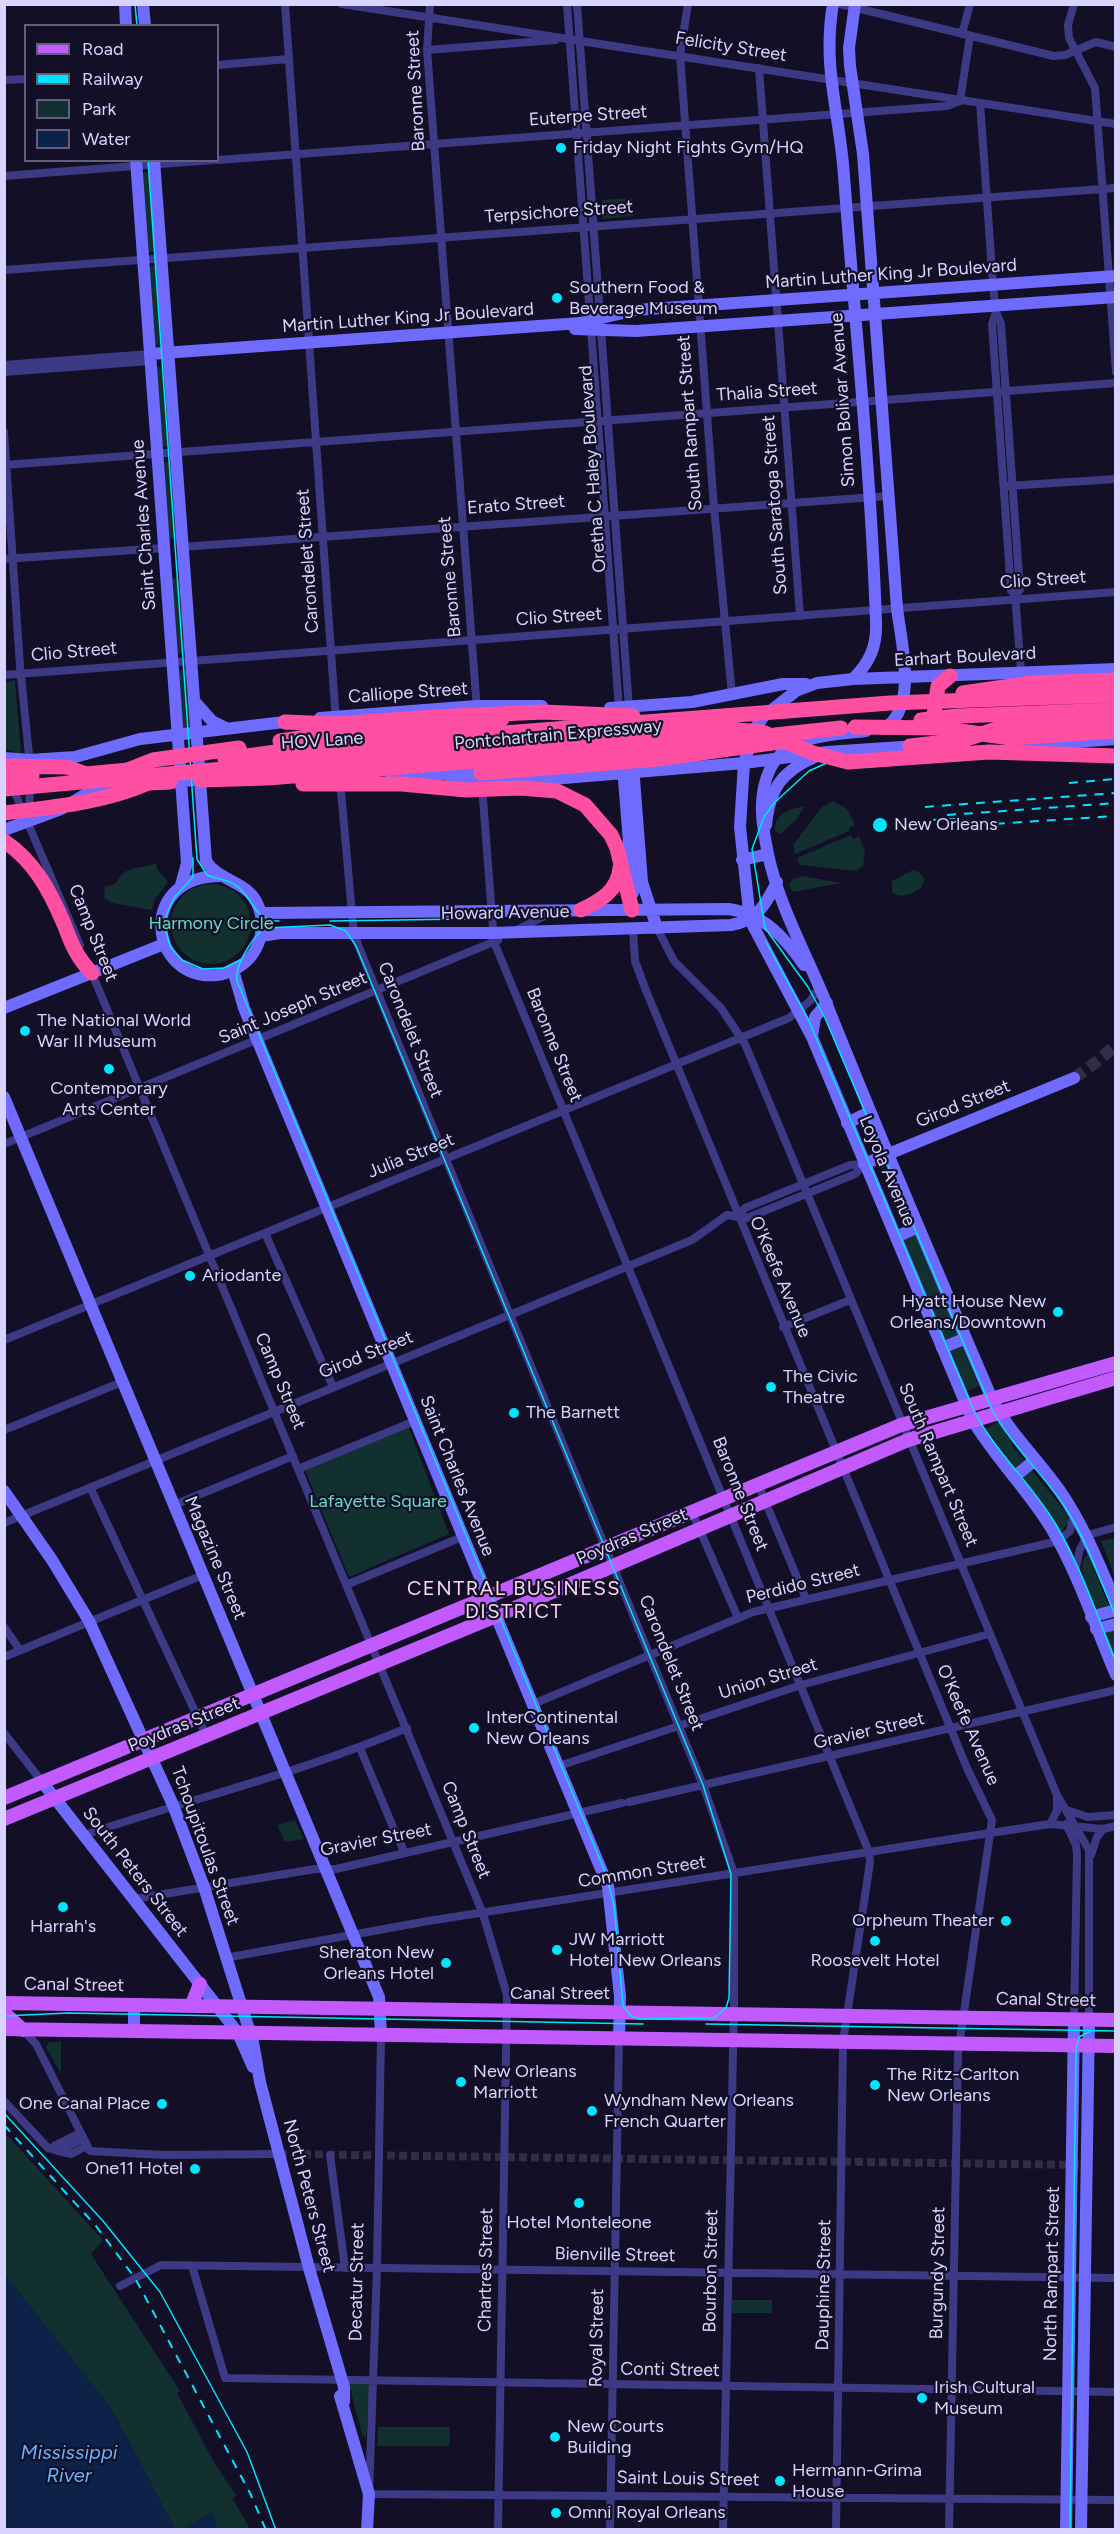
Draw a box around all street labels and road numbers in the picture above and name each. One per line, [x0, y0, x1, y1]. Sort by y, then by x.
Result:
street label: Felicity Street [674, 28, 788, 66]
street label: Baronne Street [402, 30, 430, 152]
street label: Euterpe Street [528, 101, 648, 131]
street label: Terpsichore Street [484, 196, 634, 228]
street label: Martin Luther King Jr Boulevard [764, 254, 1018, 294]
street label: Martin Luther King Jr Boulevard [281, 298, 535, 338]
street label: Simon Bolivar Avenue [826, 312, 860, 488]
street label: South Rampart Street [673, 334, 707, 512]
street label: Oretha C Haley Boulevard [575, 365, 611, 573]
street label: Thalia Street [716, 378, 818, 406]
street label: South Saratoga Street [758, 414, 792, 596]
street label: Saint Charles Avenue [127, 439, 161, 611]
street label: Carondelet Street [292, 488, 324, 634]
street label: Erato Street [466, 491, 566, 519]
street label: Baronne Street [434, 516, 466, 638]
street label: Clio Street [999, 566, 1087, 594]
street label: Clio Street [515, 603, 603, 631]
street label: Clio Street [30, 637, 118, 667]
street label: Earhart Boulevard [893, 642, 1037, 672]
street label: Calliope Street [347, 678, 469, 708]
street label: Pontchartrain Expressway [453, 715, 663, 755]
street label: HOV Lane [280, 727, 364, 755]
street label: Camp Street [64, 881, 122, 985]
street label: Howard Avenue [440, 901, 570, 925]
street label: Carondelet Street [373, 959, 447, 1101]
street label: Saint Joseph Street [216, 967, 370, 1049]
street label: Baronne Street [521, 985, 587, 1105]
street label: Girod Street [913, 1075, 1013, 1133]
street label: Loyola Avenue [854, 1113, 920, 1229]
street label: Julia Street [365, 1129, 457, 1183]
street label: O'Keefe Avenue [745, 1213, 815, 1341]
street label: Girod Street [316, 1326, 416, 1384]
street label: Camp Street [250, 1329, 310, 1433]
street label: South Rampart Street [894, 1380, 982, 1550]
street label: Saint Charles Avenue [415, 1392, 499, 1560]
street label: Baronne Street [707, 1434, 773, 1554]
street label: Magazine Street [179, 1493, 251, 1623]
street label: Poydras Street [573, 1504, 691, 1570]
street label: Perdido Street [744, 1559, 862, 1609]
street label: Carondelet Street [634, 1592, 708, 1734]
street label: Union Street [716, 1654, 820, 1704]
street label: O'Keefe Avenue [932, 1661, 1004, 1789]
street label: Poydras Street [125, 1693, 243, 1757]
street label: Gravier Street [811, 1708, 927, 1754]
street label: Tchoupitoulas Street [166, 1764, 244, 1928]
street label: Camp Street [437, 1778, 495, 1882]
street label: South Peters Street [78, 1803, 192, 1941]
street label: Gravier Street [318, 1819, 434, 1861]
street label: Common Street [576, 1851, 708, 1893]
street label: Canal Street [24, 1973, 124, 1997]
street label: Canal Street [510, 1983, 610, 2005]
street label: Canal Street [996, 1988, 1096, 2012]
street label: North Peters Street [278, 2117, 340, 2275]
street label: North Rampart Street [1040, 2186, 1064, 2362]
street label: Burgundy Street [926, 2207, 950, 2339]
street label: Chartres Street [474, 2208, 498, 2332]
street label: Bourbon Street [699, 2209, 723, 2333]
street label: Dauphine Street [812, 2219, 836, 2351]
street label: Decatur Street [345, 2222, 369, 2342]
street label: Bienville Street [554, 2243, 676, 2267]
street label: Royal Street [585, 2288, 609, 2388]
street label: Conti Street [620, 2358, 720, 2382]
street label: Saint Louis Street [616, 2467, 760, 2491]

